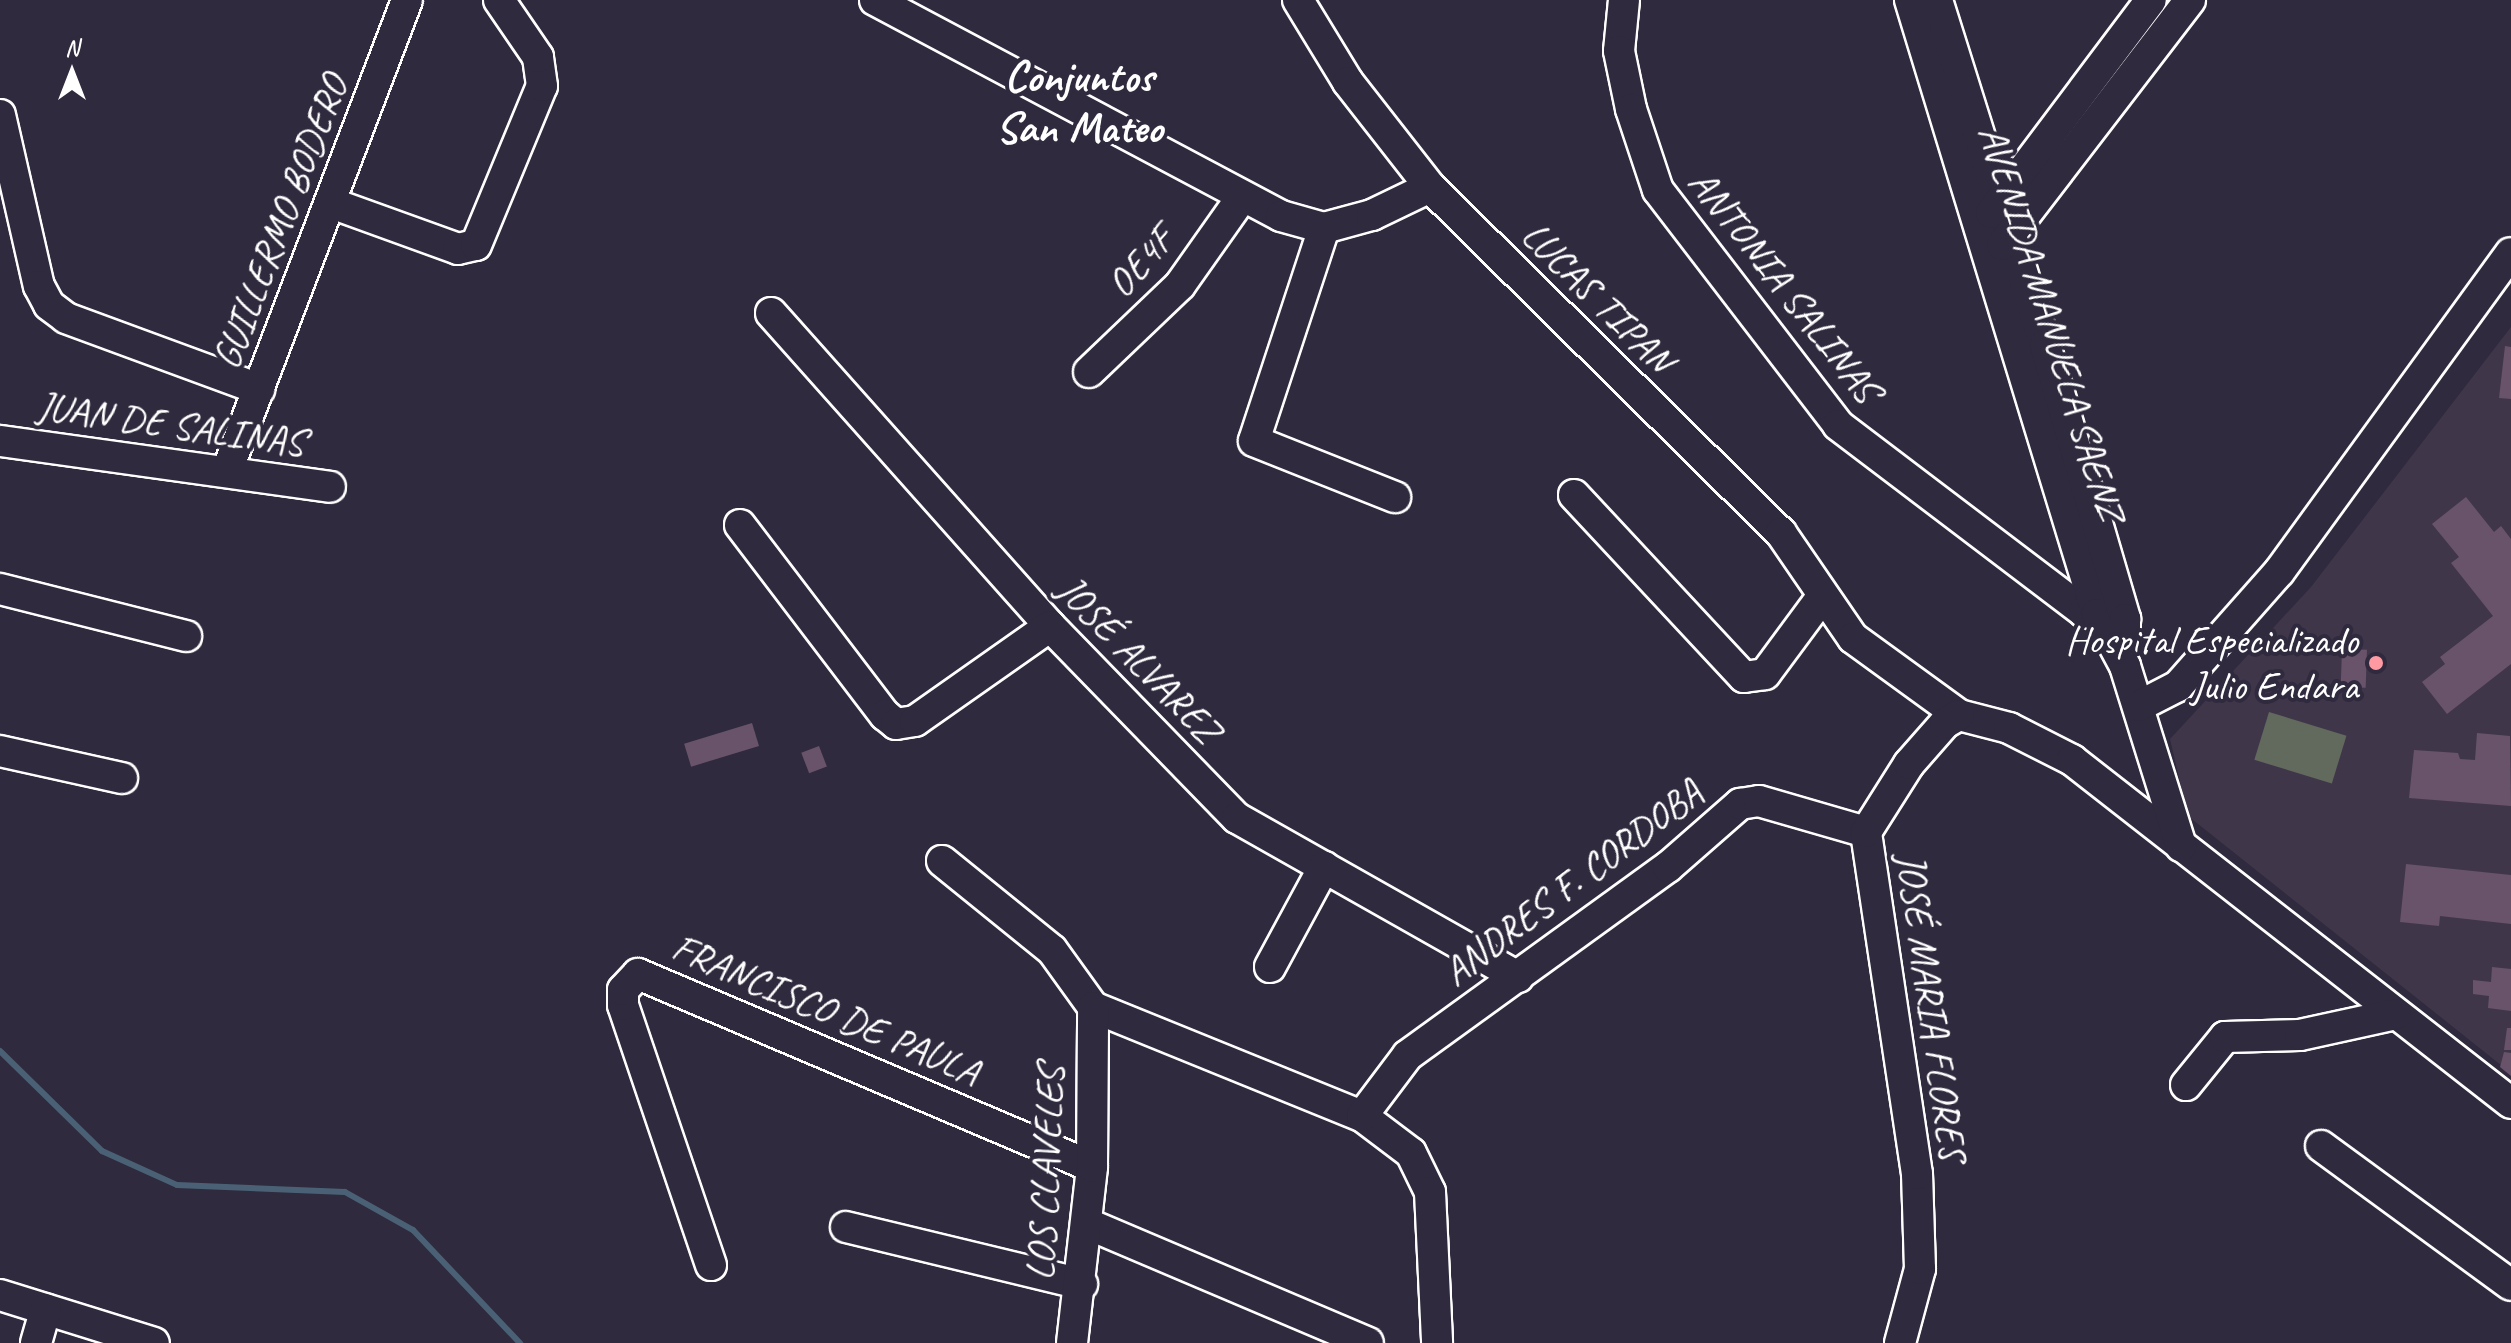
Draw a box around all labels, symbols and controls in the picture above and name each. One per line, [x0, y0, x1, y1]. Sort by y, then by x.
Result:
north arrow [32, 32, 112, 112]
text: N [65, 34, 79, 62]
district label: Conjuntos San Mateo [995, 52, 1163, 155]
street label: GUILLERMO BODERO [202, 69, 358, 375]
street label: AVENIDA MANUELA SAENZ [1969, 119, 2135, 527]
street label: ANTONIA SALINAS [1679, 159, 1891, 411]
street label: LUCAS TIPAN [1512, 211, 1684, 383]
street label: OE4F [1096, 217, 1184, 307]
street label: JUAN DE SALINAS [34, 381, 308, 467]
street label: JOSÉ ALVAREZ [1047, 565, 1231, 753]
place label: Hospital Especializado Julio Endara [2065, 616, 2358, 710]
marker: Hospital Especializado Julio Endara [2365, 652, 2387, 674]
street label: ANDRES F. CORDOBA [1433, 769, 1711, 995]
street label: JOSÉ MARIA FLORES [1887, 850, 1977, 1164]
street label: FRANCISCO DE PAULA [666, 923, 986, 1095]
street label: LOS CLAVELES [1015, 1064, 1075, 1282]

